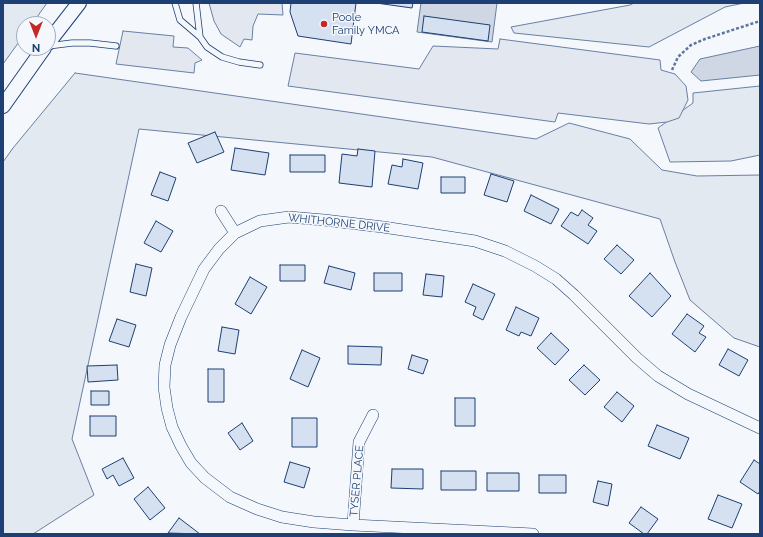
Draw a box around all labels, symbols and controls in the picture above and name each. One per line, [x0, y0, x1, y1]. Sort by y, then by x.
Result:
place label: Poole Family YMCA [332, 11, 400, 37]
north arrow [16, 16, 56, 56]
marker: Poole Family YMCA [319, 19, 329, 29]
text: N [32, 41, 40, 54]
street label: WHITHORNE DRIVE [287, 211, 391, 235]
street label: TYSER PLACE [347, 445, 367, 517]

